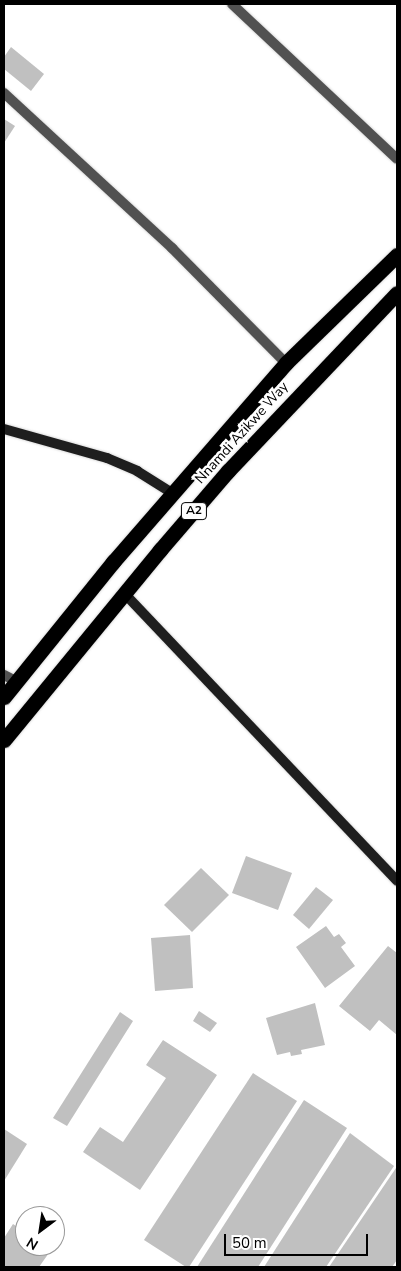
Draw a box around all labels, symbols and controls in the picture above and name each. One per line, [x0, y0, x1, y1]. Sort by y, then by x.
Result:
street label: Nnamdi Azikwe Way [192, 379, 292, 487]
road number: A2 [180, 502, 208, 520]
north arrow [15, 1206, 65, 1256]
scale bar [226, 1224, 370, 1256]
text: N [23, 1233, 42, 1254]
text: 50 m [232, 1233, 267, 1253]

